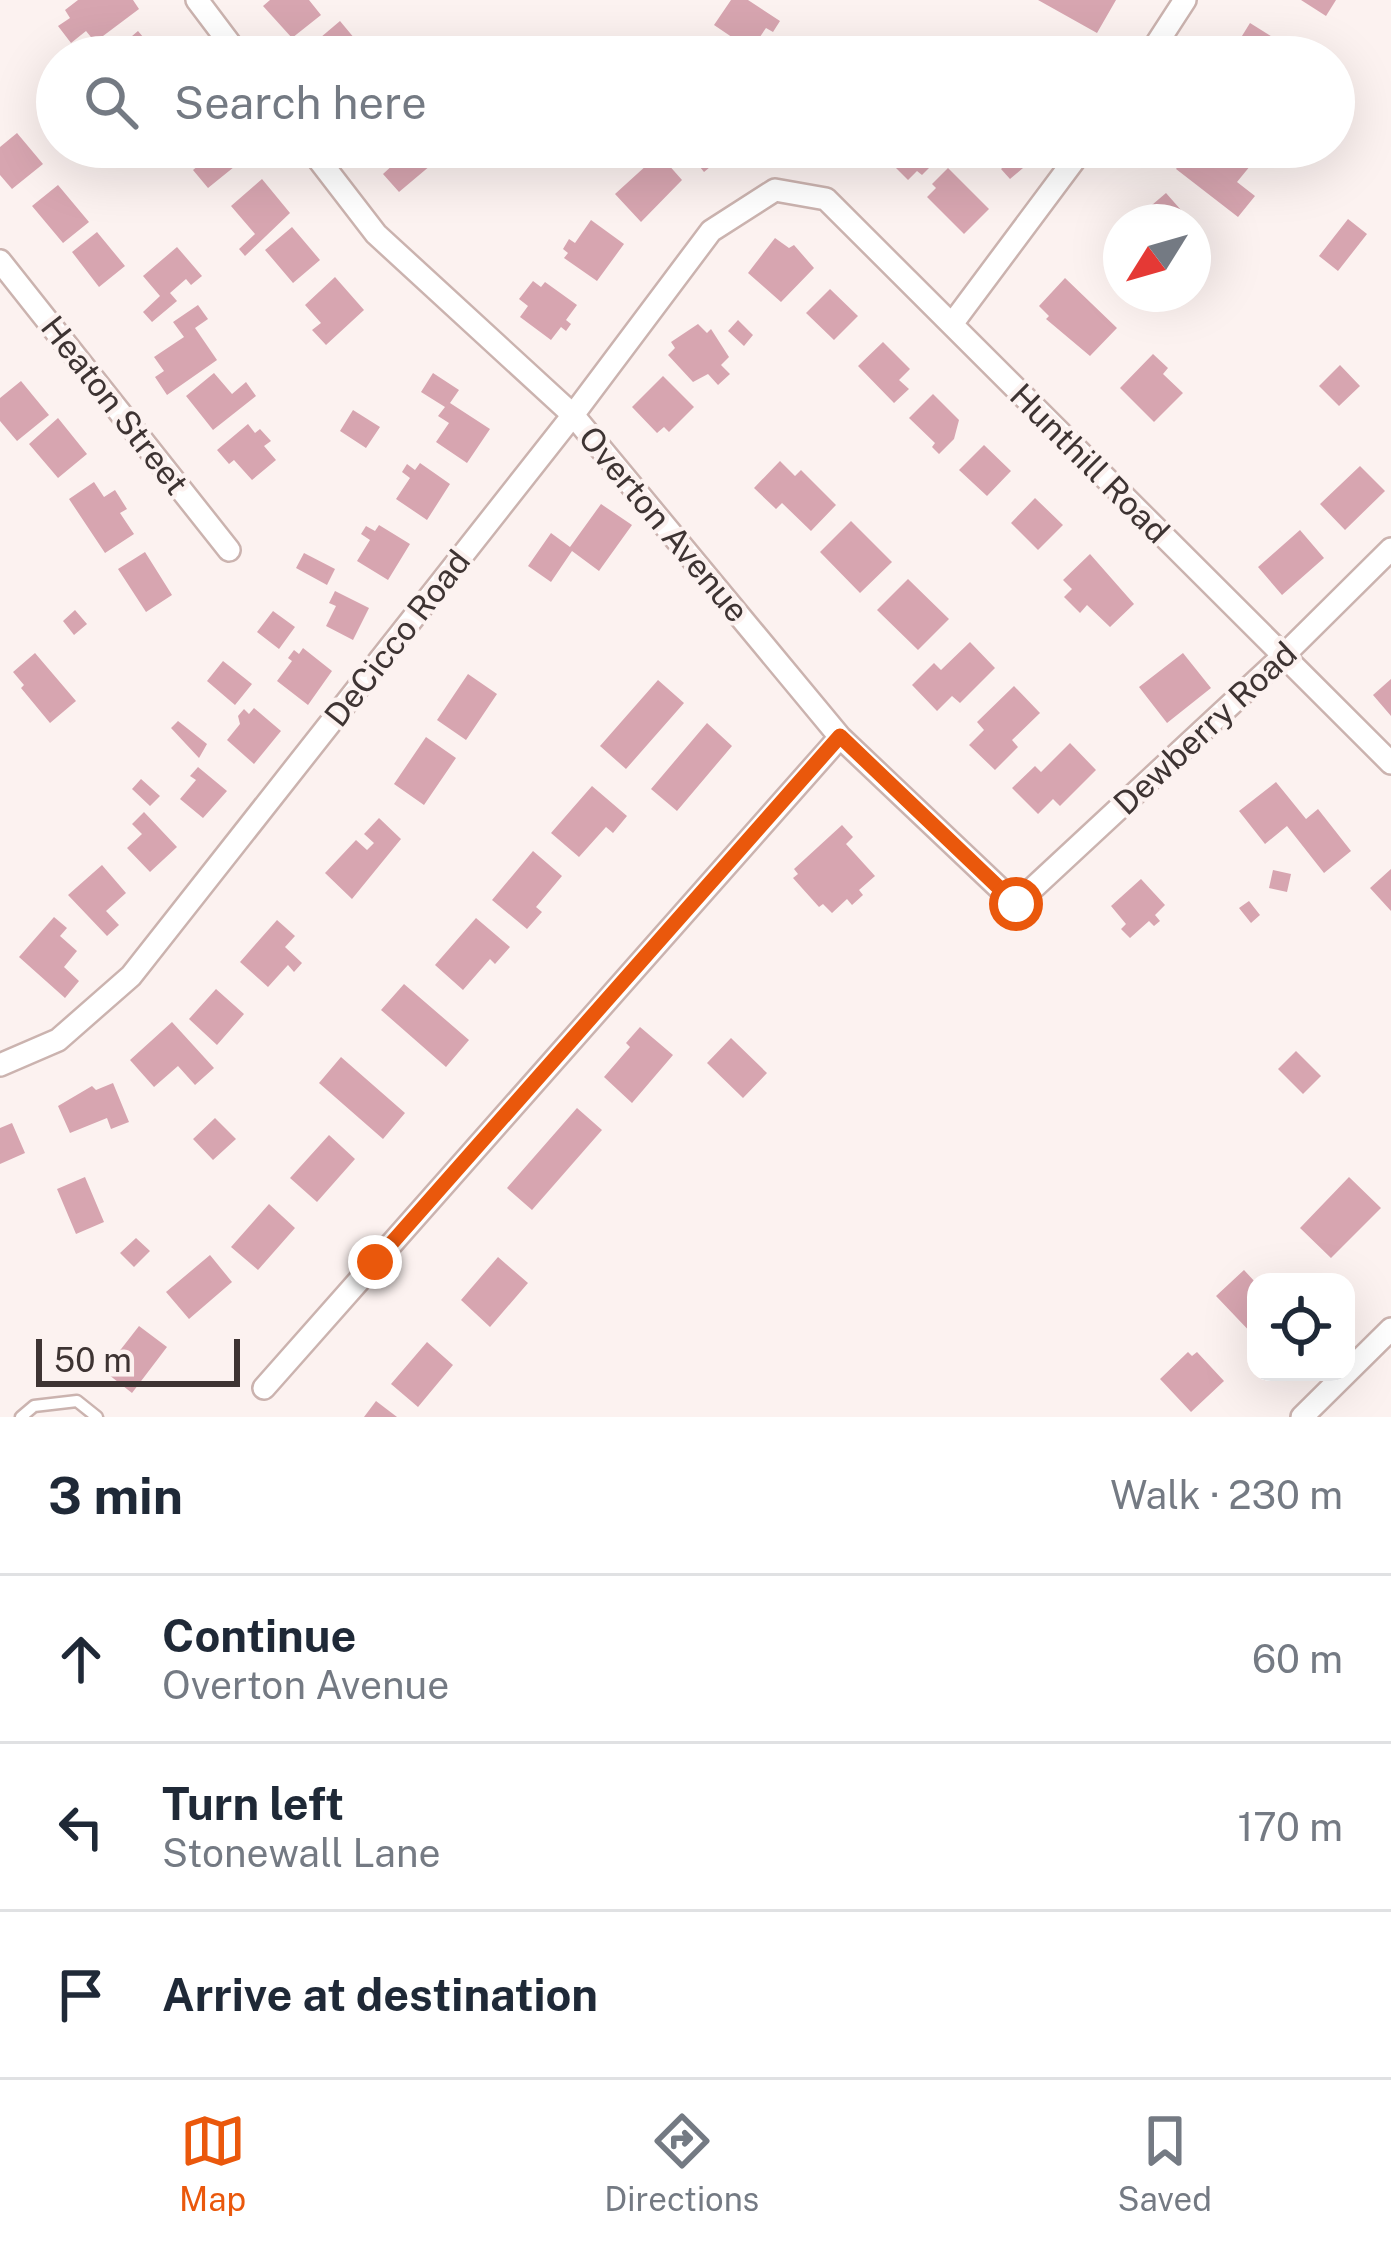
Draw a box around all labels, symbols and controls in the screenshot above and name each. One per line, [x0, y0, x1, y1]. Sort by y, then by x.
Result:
search box [36, 36, 1355, 168]
icon: search [78, 69, 144, 135]
text: Search here [174, 76, 427, 129]
north arrow [1103, 204, 1211, 312]
street label: Heaton Street [34, 308, 196, 502]
street label: Hunthill Road [1003, 376, 1177, 550]
street label: Overton Avenue [571, 419, 757, 629]
street label: DeCicco Road [317, 542, 477, 734]
street label: Dewberry Road [1106, 634, 1304, 822]
route start [989, 877, 1043, 931]
route end [348, 1235, 402, 1289]
map controls [1247, 1273, 1355, 1381]
button: locate [1247, 1273, 1355, 1381]
scale bar [36, 1333, 240, 1386]
text: 50 m [54, 1341, 132, 1379]
text: 3 min [48, 1466, 183, 1525]
text: Walk · 230 m [1110, 1472, 1343, 1518]
text: Continue [162, 1609, 356, 1662]
icon: ahead [48, 1626, 114, 1692]
text: 60 m [1252, 1636, 1343, 1682]
text: Overton Avenue [162, 1662, 449, 1708]
text: Turn left [162, 1777, 344, 1830]
icon: left [48, 1794, 114, 1860]
text: 170 m [1237, 1804, 1343, 1850]
text: Stonewall Lane [162, 1830, 440, 1876]
icon: arrive [48, 1962, 114, 2028]
text: Arrive at destination [162, 1968, 598, 2021]
tab: Map [179, 2108, 246, 2218]
tab: Directions [604, 2108, 759, 2218]
tab: Saved [1118, 2108, 1212, 2218]

